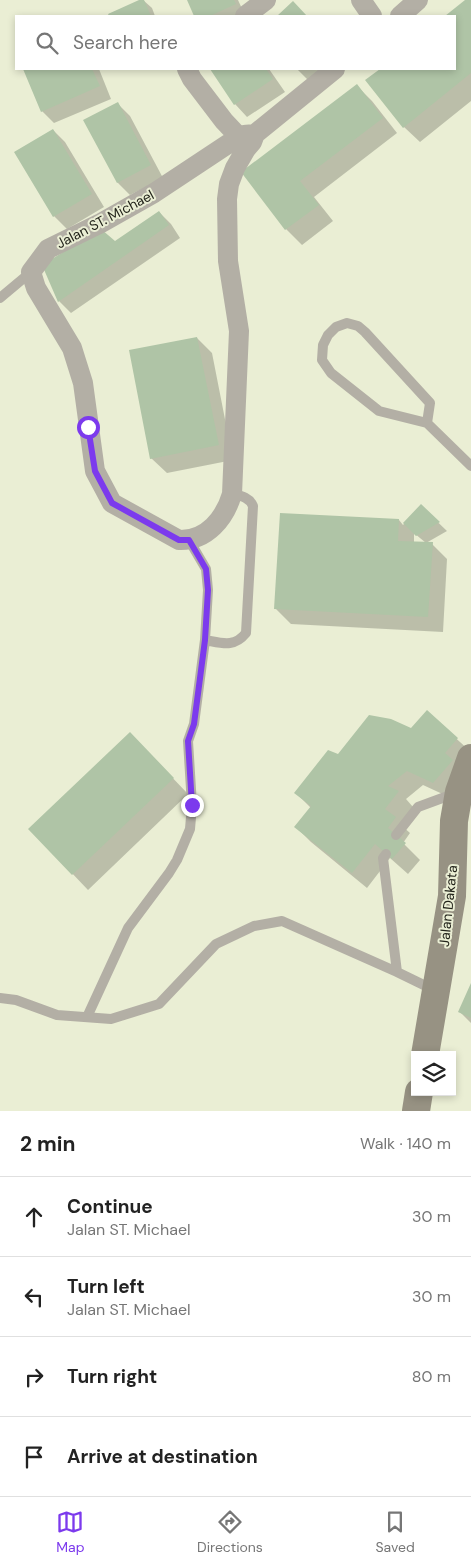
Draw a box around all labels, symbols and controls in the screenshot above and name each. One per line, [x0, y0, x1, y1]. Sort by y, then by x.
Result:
search box [15, 15, 456, 70]
icon: search [33, 29, 61, 57]
text: Search here [73, 30, 178, 55]
street label: Jalan ST. Michael [53, 186, 157, 252]
route start [77, 416, 100, 439]
route end [181, 794, 204, 817]
street label: Jalan Dakata [435, 864, 461, 948]
map controls [411, 1051, 456, 1096]
button: layers [411, 1051, 456, 1096]
text: 2 min [20, 1130, 76, 1158]
text: Walk · 140 m [360, 1133, 451, 1154]
text: Continue [67, 1194, 153, 1219]
icon: ahead [20, 1203, 48, 1231]
text: 30 m [412, 1206, 451, 1227]
text: Jalan ST. Michael [67, 1219, 191, 1240]
text: Turn left [67, 1274, 145, 1299]
icon: left [20, 1283, 48, 1311]
text: 30 m [412, 1286, 451, 1307]
text: Jalan ST. Michael [67, 1299, 191, 1320]
icon: right [20, 1363, 48, 1391]
text: Turn right [67, 1364, 157, 1389]
text: 80 m [412, 1366, 451, 1387]
icon: arrive [20, 1443, 48, 1471]
text: Arrive at destination [67, 1444, 258, 1469]
tab: Map [56, 1508, 84, 1556]
tab: Directions [197, 1508, 263, 1556]
tab: Saved [375, 1508, 415, 1556]

